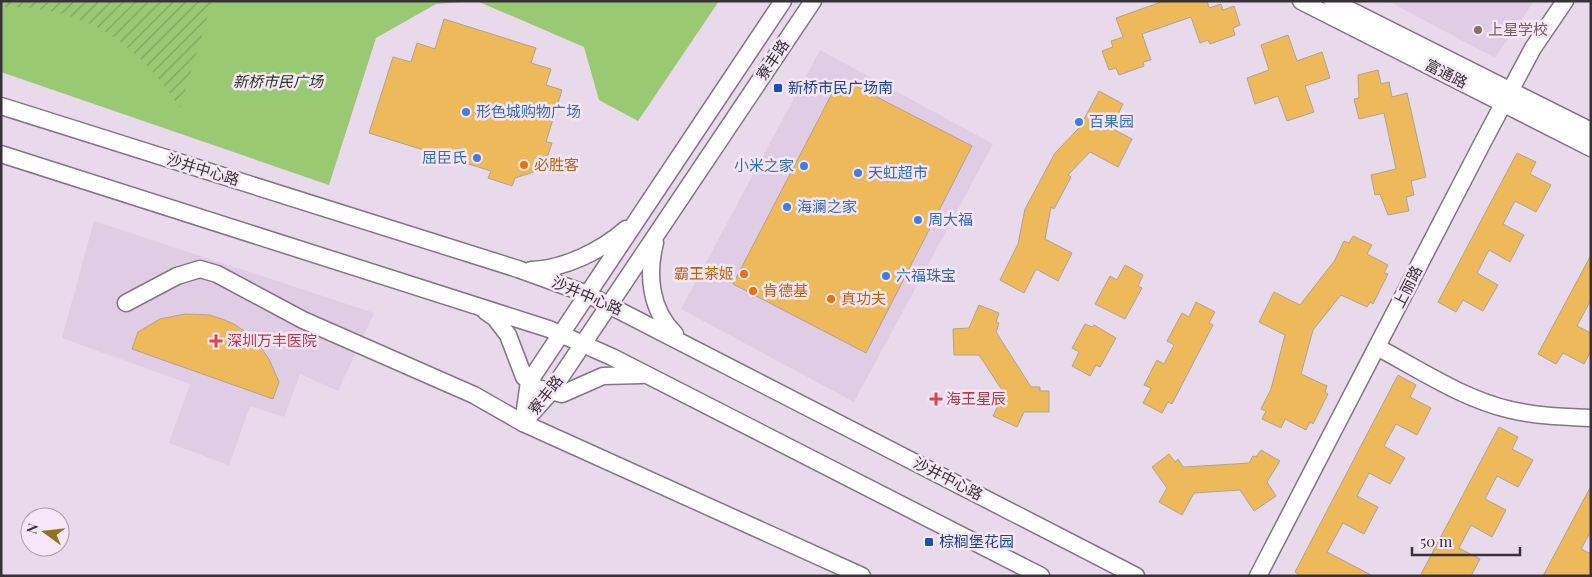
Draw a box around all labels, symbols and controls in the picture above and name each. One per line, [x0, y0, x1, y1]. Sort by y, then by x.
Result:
place label: 上星学校 [1488, 19, 1548, 39]
marker: 上星学校 [1472, 24, 1484, 36]
street label: 寮丰路 [751, 35, 793, 84]
street label: 富通路 [1422, 54, 1471, 92]
park label: 新桥市民广场 [233, 71, 325, 91]
place label: 新桥市民广场南 [788, 77, 893, 97]
marker: 新桥市民广场南 [772, 82, 784, 94]
place label: 形色城购物广场 [476, 101, 581, 121]
marker: 形色城购物广场 [460, 106, 472, 118]
place label: 百果园 [1089, 111, 1134, 131]
marker: 百果园 [1073, 116, 1085, 128]
place label: 屈臣氏 [422, 147, 467, 167]
street label: 沙井中心路 [164, 149, 242, 190]
marker: 屈臣氏 [471, 152, 483, 164]
place label: 必胜客 [534, 154, 579, 174]
place label: 小米之家 [734, 155, 794, 175]
marker: 必胜客 [518, 159, 530, 171]
marker: 小米之家 [798, 160, 810, 172]
place label: 天虹超市 [868, 162, 928, 182]
marker: 天虹超市 [852, 167, 864, 179]
place label: 海澜之家 [797, 196, 857, 216]
marker: 海澜之家 [781, 201, 793, 213]
place label: 周大福 [928, 209, 973, 229]
marker: 周大福 [912, 214, 924, 226]
street label: 上丽路 [1388, 262, 1426, 311]
place label: 霸王茶姬 [674, 263, 734, 283]
place label: 六福珠宝 [896, 265, 956, 285]
marker: 霸王茶姬 [738, 268, 750, 280]
marker: 六福珠宝 [880, 270, 892, 282]
street label: 沙井中心路 [549, 271, 626, 319]
place label: 肯德基 [763, 280, 808, 300]
marker: 肯德基 [747, 285, 759, 297]
place label: 真功夫 [841, 288, 886, 308]
marker: 真功夫 [825, 293, 837, 305]
place label: 深圳万丰医院 [227, 330, 317, 350]
marker: 深圳万丰医院 [209, 334, 223, 348]
street label: 寮丰路 [523, 370, 567, 418]
place label: 海王星辰 [946, 388, 1006, 408]
marker: 海王星辰 [930, 393, 942, 405]
street label: 沙井中心路 [910, 452, 986, 504]
north arrow [20, 507, 70, 557]
text: N [21, 521, 42, 536]
scale bar [1412, 524, 1520, 556]
place label: 棕榈堡花园 [939, 531, 1014, 551]
text: 50 m [1420, 531, 1453, 551]
marker: 棕榈堡花园 [923, 536, 935, 548]

